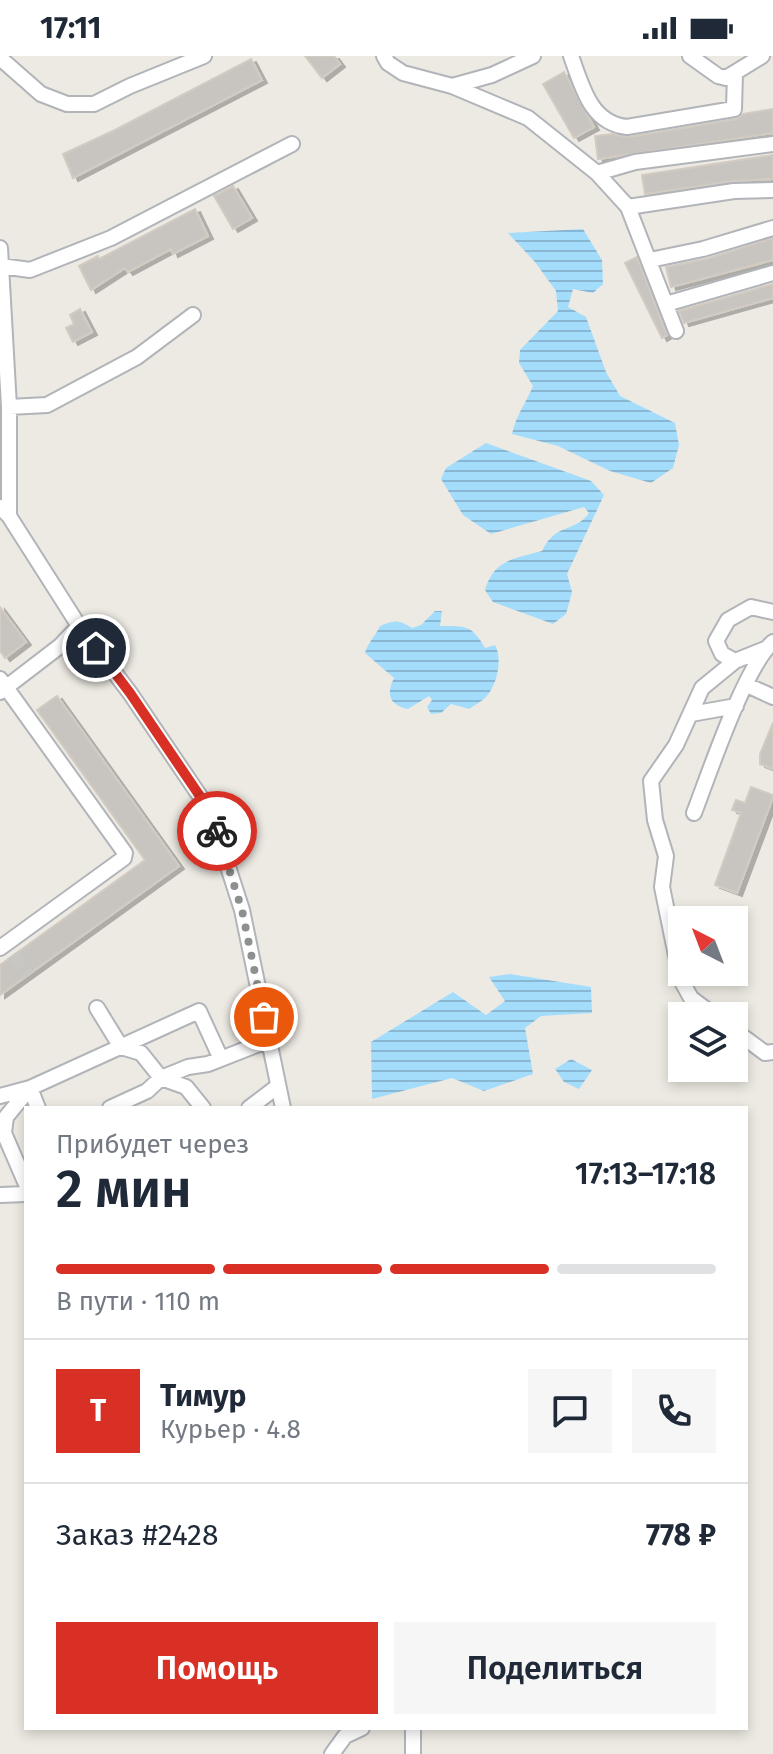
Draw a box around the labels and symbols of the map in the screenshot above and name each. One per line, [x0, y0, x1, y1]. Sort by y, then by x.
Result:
pin [62, 614, 130, 682]
courier [177, 791, 257, 871]
north arrow [668, 906, 748, 986]
pin [230, 983, 298, 1051]

